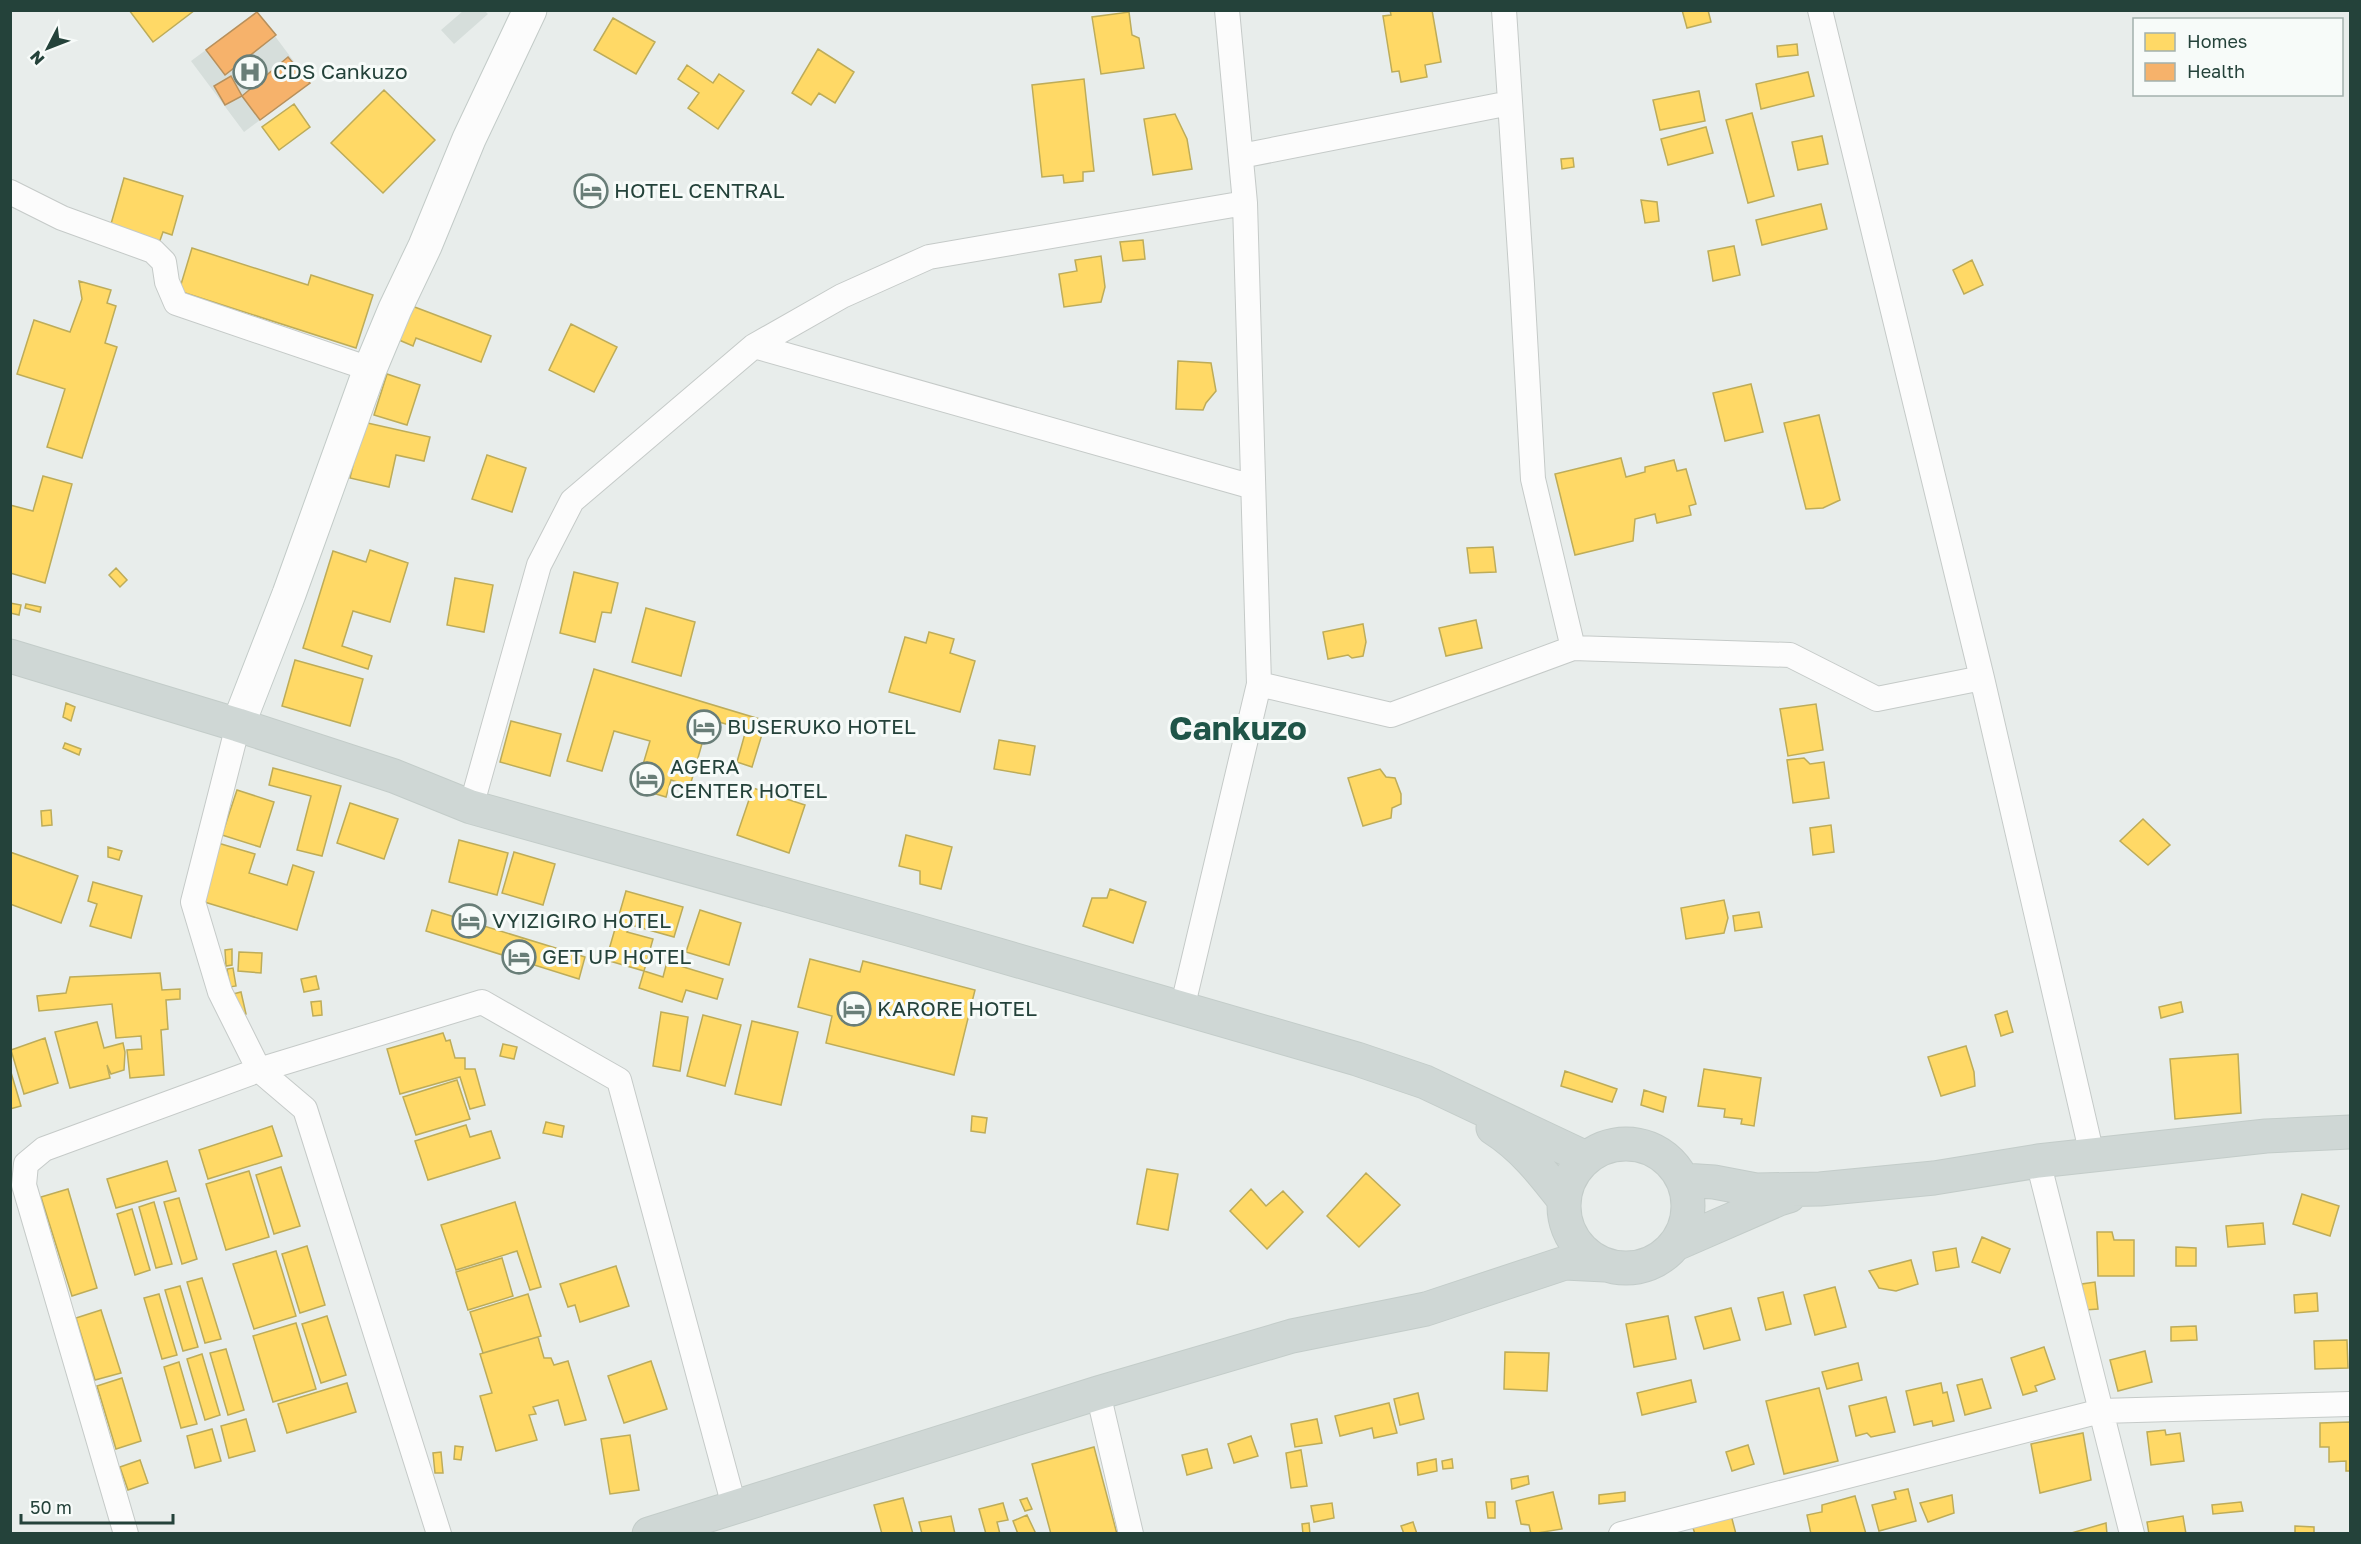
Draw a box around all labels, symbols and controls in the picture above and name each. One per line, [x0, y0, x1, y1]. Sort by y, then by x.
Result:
north arrow [18, 18, 78, 78]
legend [2133, 18, 2343, 96]
text: Homes [2187, 30, 2247, 52]
text: N [25, 47, 48, 69]
hospital icon: CDS Cankuzo [232, 54, 268, 90]
place label: CDS Cankuzo [273, 58, 408, 84]
text: Health [2187, 60, 2245, 82]
hotel icon: HOTEL CENTRAL [573, 173, 609, 209]
place label: HOTEL CENTRAL [614, 177, 785, 203]
district label: Cankuzo [1169, 708, 1307, 747]
hotel icon: BUSERUKO HOTEL [686, 709, 722, 745]
place label: BUSERUKO HOTEL [727, 713, 916, 739]
place label: AGERA CENTER HOTEL [670, 753, 827, 803]
hotel icon: AGERA CENTER HOTEL [629, 761, 665, 797]
hotel icon: VYIZIGIRO HOTEL [451, 903, 487, 939]
place label: VYIZIGIRO HOTEL [492, 907, 671, 933]
hotel icon: GET UP HOTEL [501, 939, 537, 975]
place label: GET UP HOTEL [542, 943, 691, 969]
hotel icon: KARORE HOTEL [836, 991, 872, 1027]
place label: KARORE HOTEL [877, 995, 1037, 1021]
scale bar [21, 1487, 172, 1525]
text: 50 m [30, 1496, 72, 1518]

